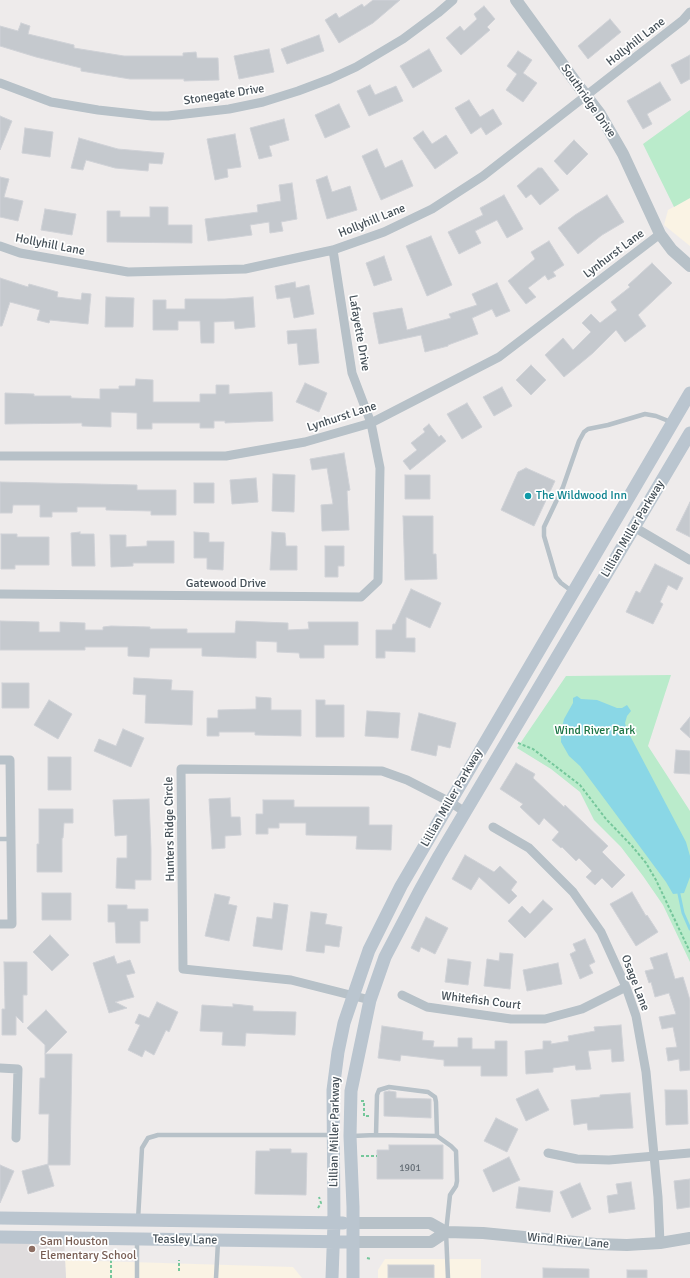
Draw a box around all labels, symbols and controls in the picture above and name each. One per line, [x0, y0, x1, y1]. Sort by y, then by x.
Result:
street label: Hollyhill Lane [604, 15, 668, 69]
street label: Southridge Drive [557, 62, 619, 140]
street label: Stonegate Drive [183, 82, 265, 108]
street label: Hollyhill Lane [336, 201, 408, 241]
street label: Lynhurst Lane [581, 227, 647, 281]
street label: Hollyhill Lane [14, 231, 86, 259]
street label: Lafayette Drive [345, 294, 373, 372]
street label: Lynhurst Lane [305, 399, 379, 435]
street label: Lillian Miller Parkway [598, 478, 668, 580]
place label: The Wildwood Inn [536, 489, 627, 503]
marker: The Wildwood Inn [523, 491, 533, 501]
street label: Gatewood Drive [186, 577, 266, 591]
park label: Wind River Park [555, 724, 635, 738]
street label: Lillian Miller Parkway [418, 746, 486, 850]
street label: Hunters Ridge Circle [162, 776, 178, 882]
street label: Osage Lane [618, 953, 652, 1013]
street label: Whitefish Court [440, 989, 522, 1013]
street label: Lillian Miller Parkway [327, 1077, 343, 1187]
house number: 1901 [399, 1162, 421, 1174]
street label: Wind River Lane [526, 1230, 610, 1252]
street label: Teasley Lane [153, 1232, 217, 1248]
place label: Sam Houston Elementary School [40, 1235, 136, 1263]
marker: Sam Houston Elementary School [27, 1244, 37, 1254]

